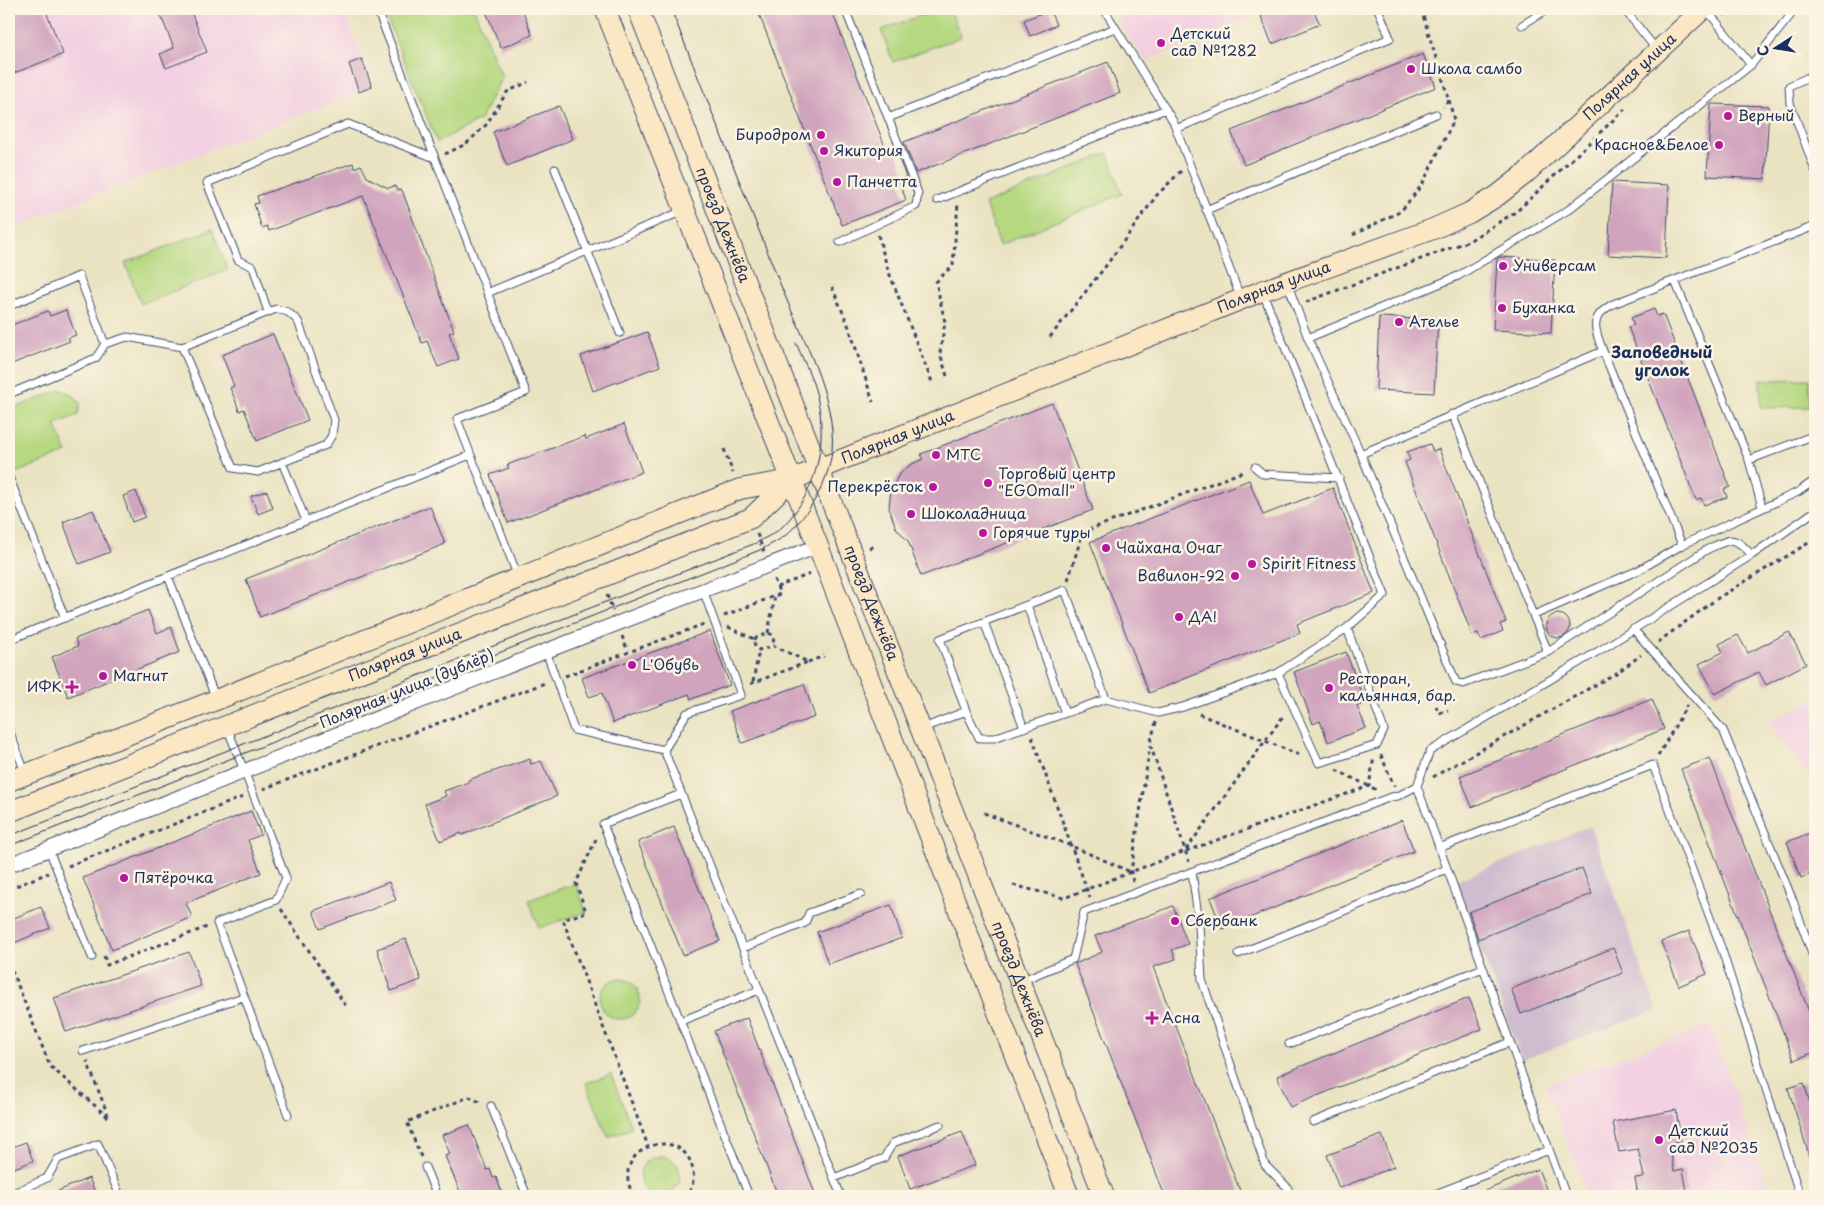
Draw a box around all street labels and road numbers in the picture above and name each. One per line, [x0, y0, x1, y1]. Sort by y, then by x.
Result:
street label: Полярная улица [1577, 26, 1681, 125]
street label: проезд Дежнёва [691, 163, 757, 286]
street label: Полярная улица [1213, 254, 1334, 318]
street label: Полярная улица [837, 403, 958, 469]
street label: проезд Дежнёва [840, 541, 906, 664]
street label: Полярная улица [345, 621, 465, 686]
street label: Полярная улица (дублёр) [316, 642, 497, 733]
street label: проезд Дежнёва [987, 917, 1053, 1040]

